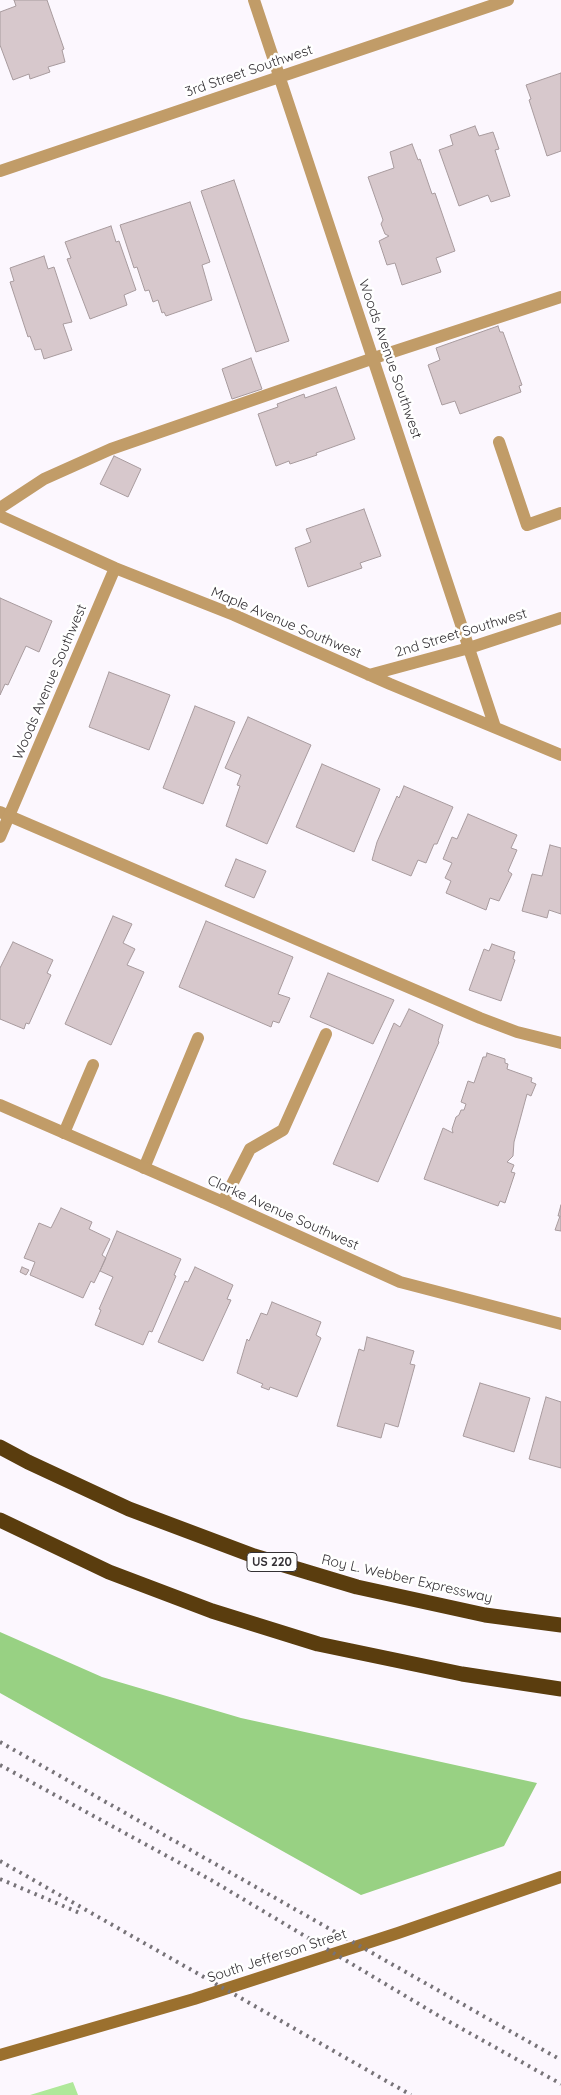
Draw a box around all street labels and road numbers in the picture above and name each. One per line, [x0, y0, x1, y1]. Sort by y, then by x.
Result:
street label: 3rd Street Southwest [183, 41, 315, 101]
street label: Woods Avenue Southwest [355, 277, 425, 441]
street label: Maple Avenue Southwest [208, 584, 364, 662]
street label: Woods Avenue Southwest [10, 602, 90, 762]
street label: 2nd Street Southwest [393, 605, 529, 661]
street label: Clarke Avenue Southwest [205, 1172, 361, 1254]
street label: Roy L. Webber Expressway [320, 1551, 494, 1607]
road number: US 220 [247, 1552, 297, 1571]
street label: South Jefferson Street [205, 1926, 349, 1986]

